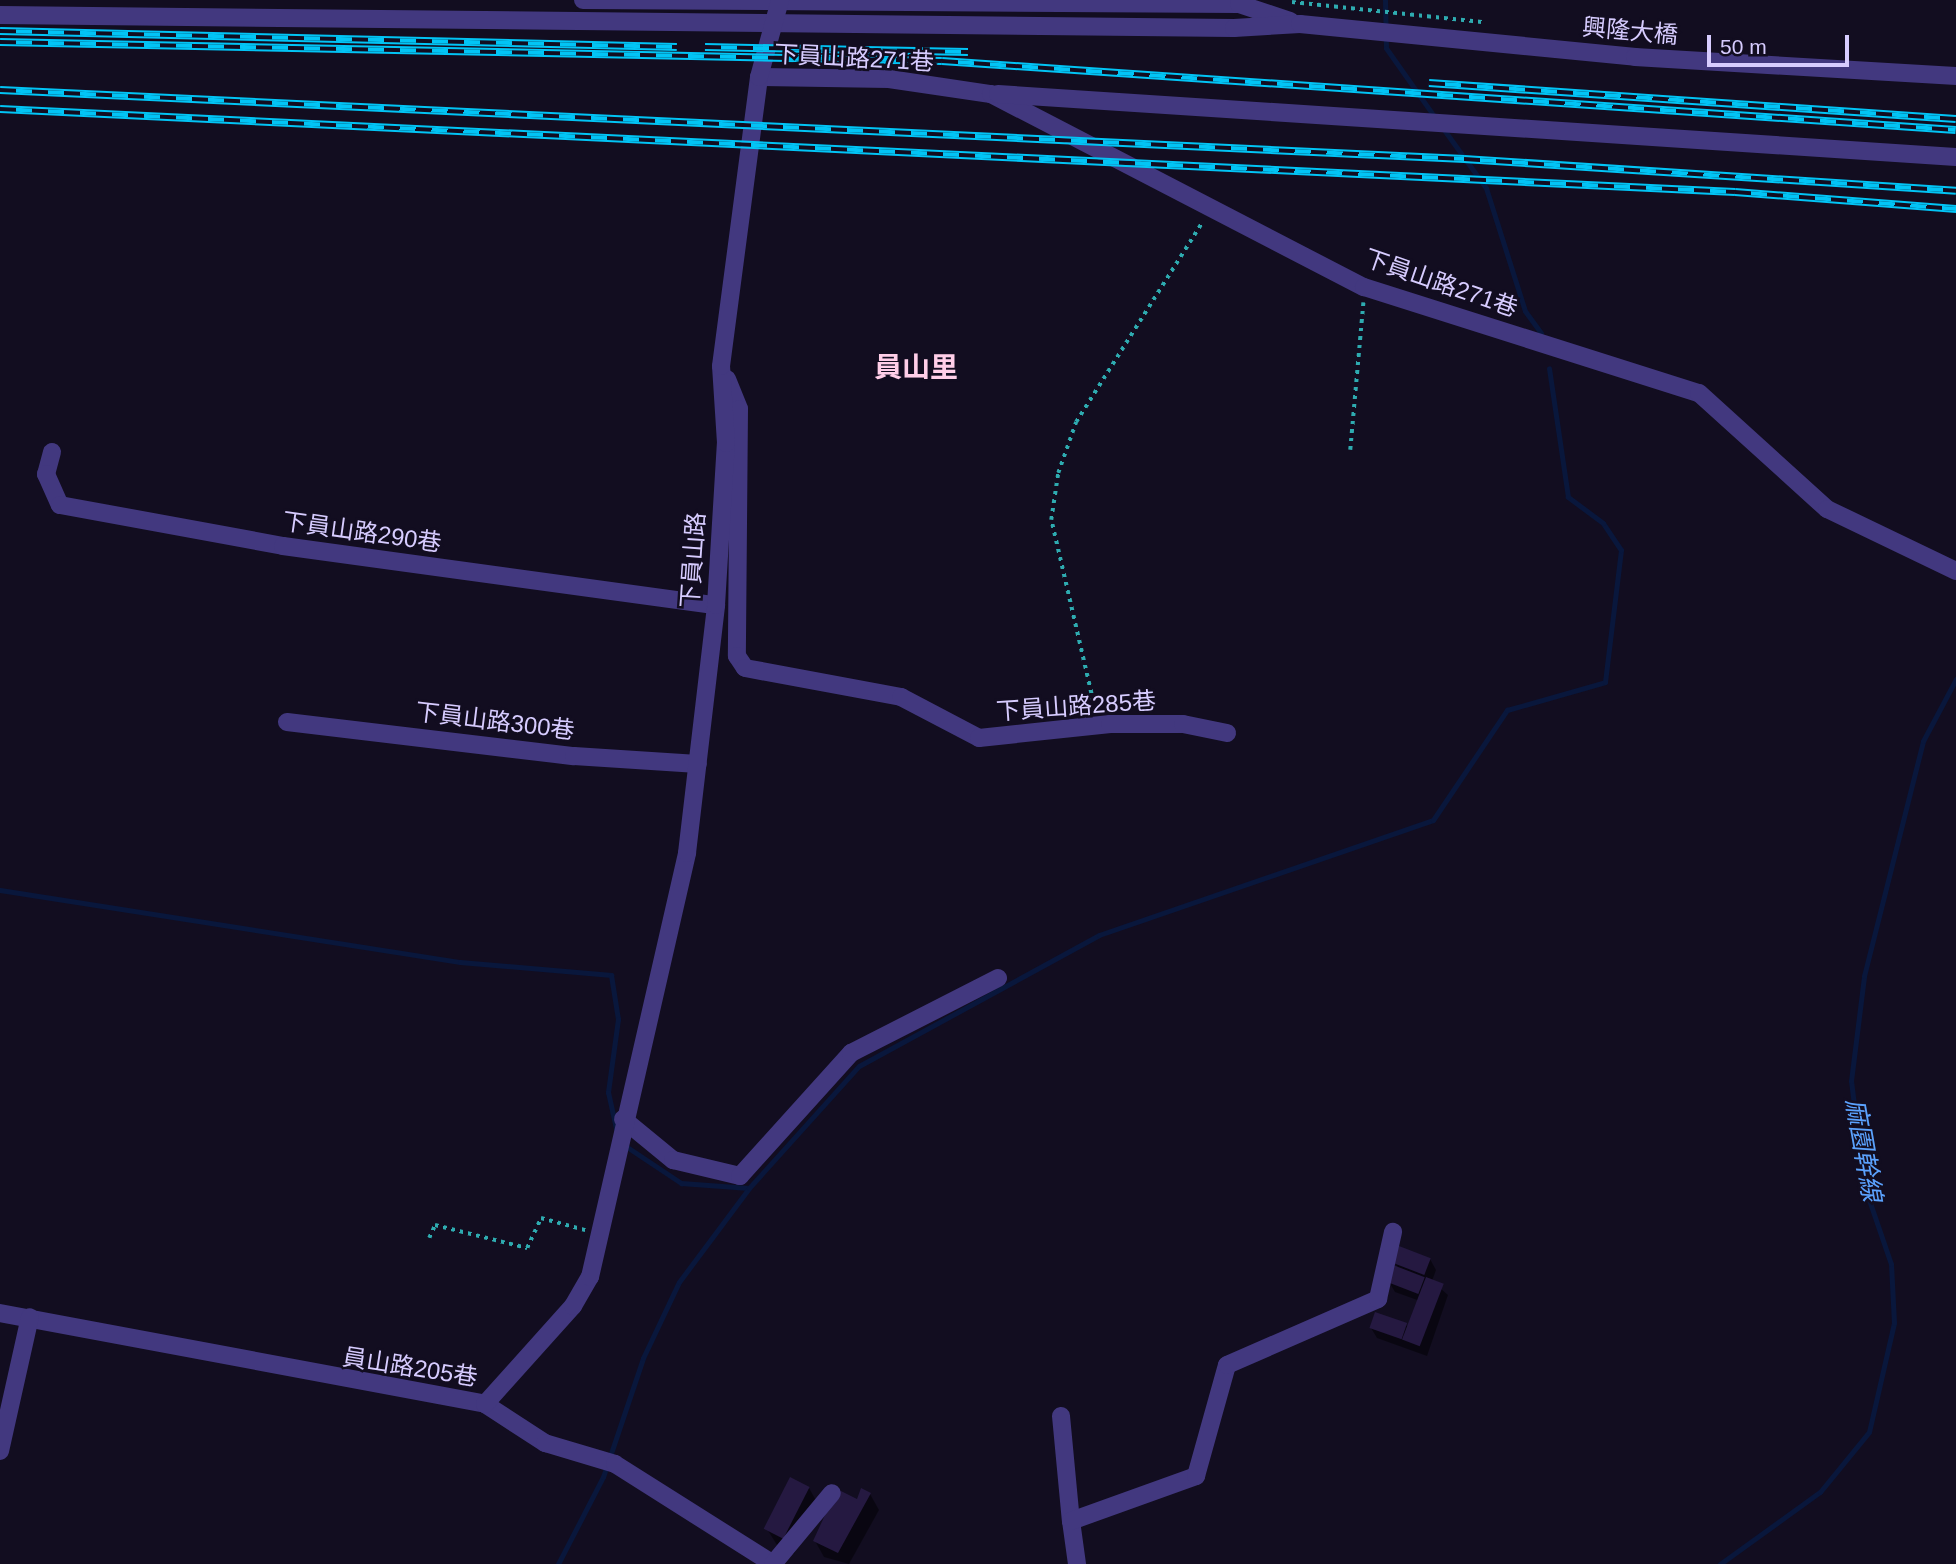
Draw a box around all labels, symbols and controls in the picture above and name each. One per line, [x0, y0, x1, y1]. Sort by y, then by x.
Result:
street label: 興隆大橋 [1581, 12, 1679, 50]
scale bar [1711, 21, 1853, 65]
text: 50 m [1720, 35, 1767, 58]
street label: 下員山路271巷 [773, 39, 935, 77]
street label: 下員山路271巷 [1361, 243, 1521, 323]
district label: 員山里 [874, 351, 958, 385]
street label: 下員山路290巷 [281, 507, 443, 557]
street label: 下員山路 [675, 511, 711, 609]
street label: 下員山路285巷 [995, 686, 1157, 726]
street label: 下員山路300巷 [414, 697, 576, 745]
water label: 麻園幹線 [1839, 1096, 1887, 1204]
street label: 員山路205巷 [341, 1342, 479, 1392]

